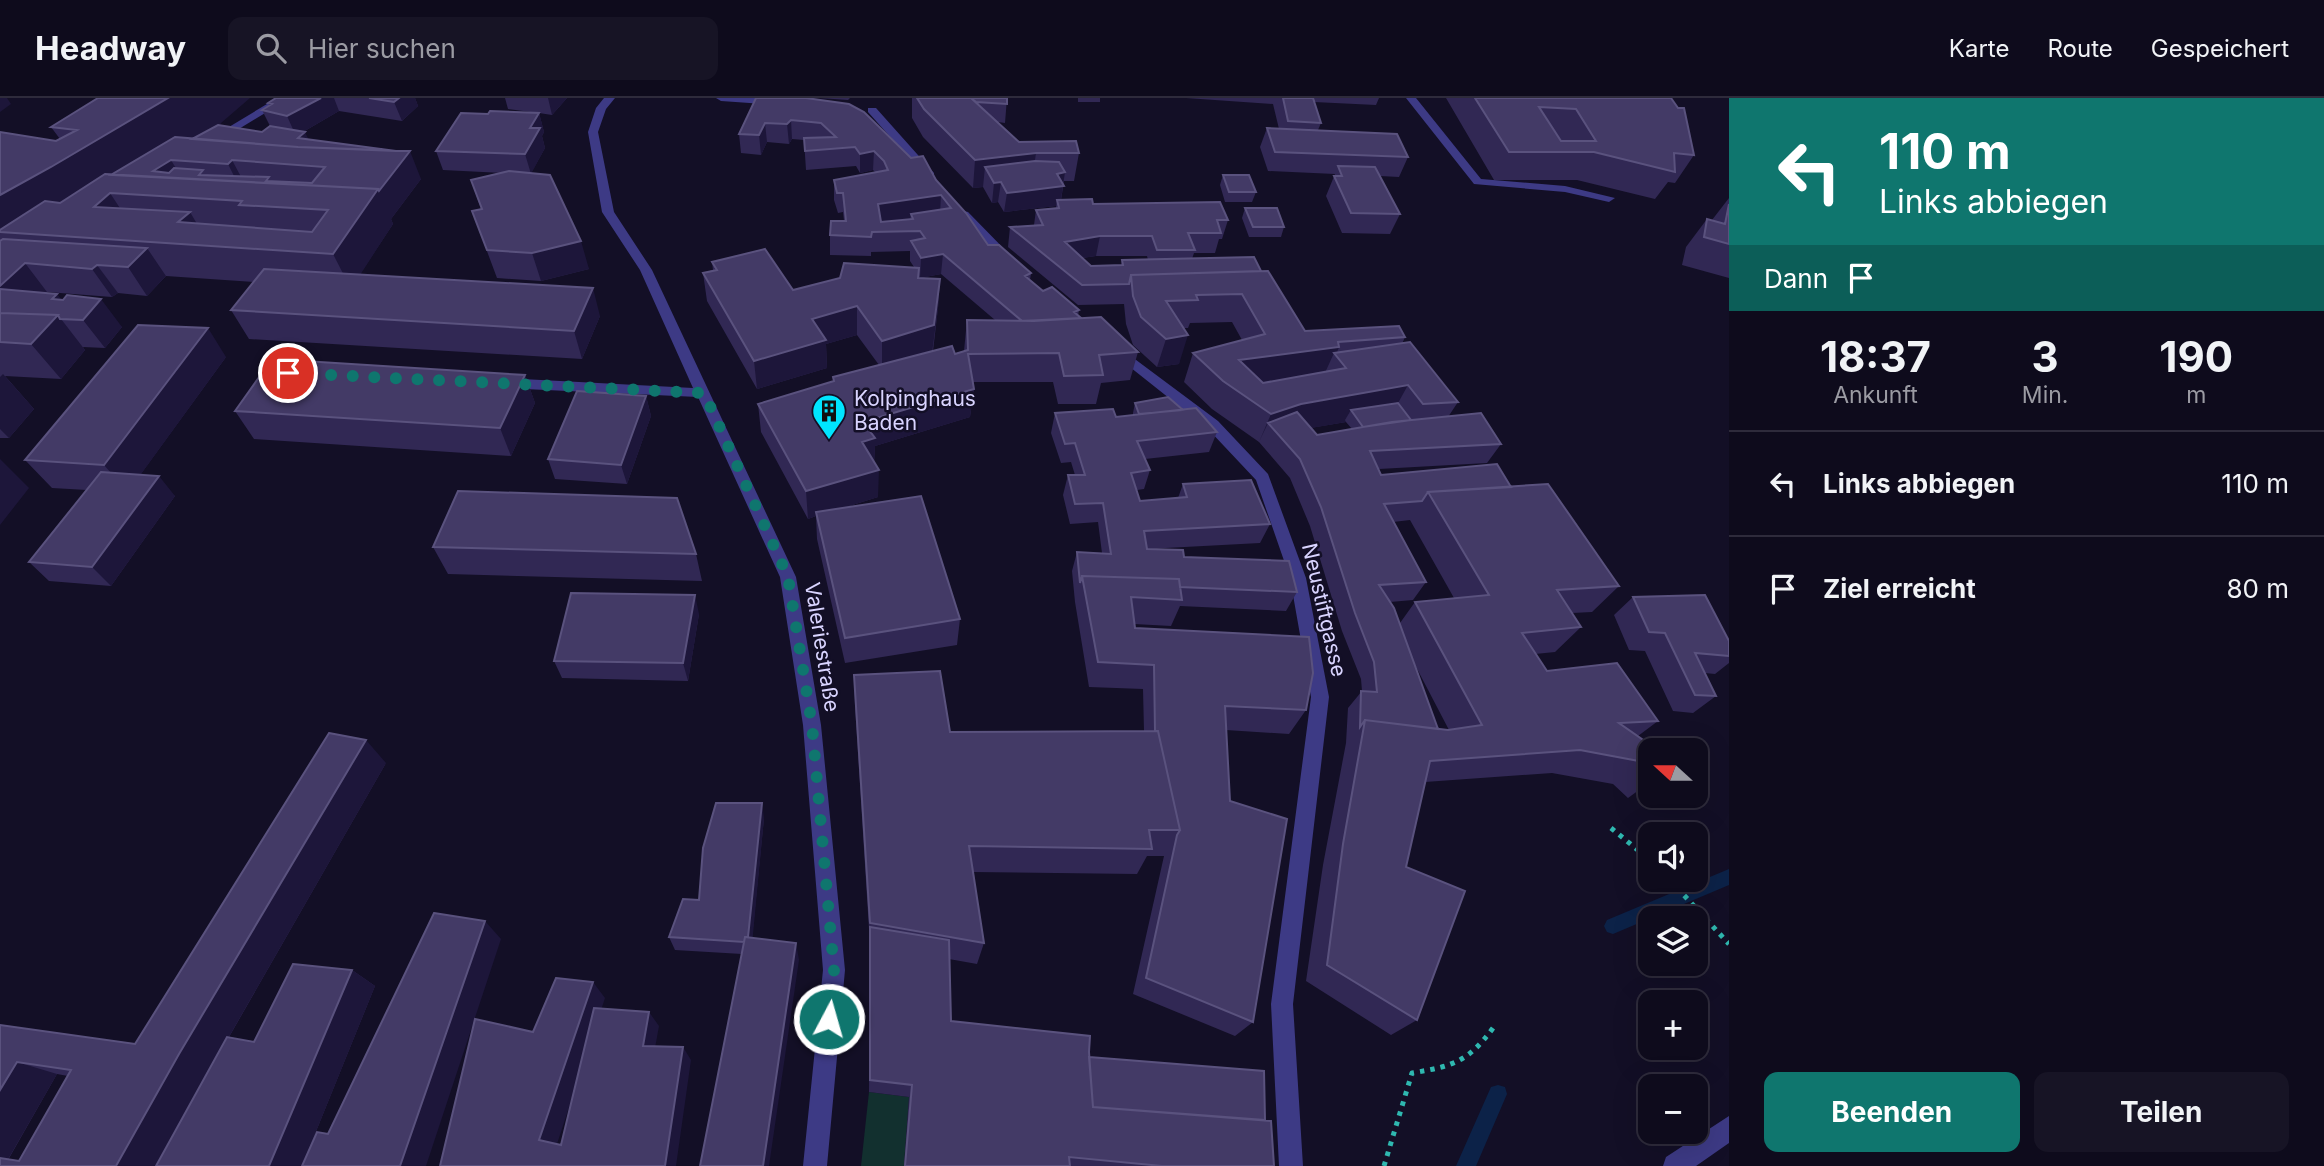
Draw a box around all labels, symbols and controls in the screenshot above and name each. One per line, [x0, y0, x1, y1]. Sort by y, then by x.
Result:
search box [228, 17, 718, 80]
text: Headway [35, 28, 186, 68]
icon: search [252, 29, 290, 67]
text: Hier suchen [308, 33, 456, 64]
text: Karte [1949, 34, 2009, 63]
text: Route [2047, 34, 2113, 63]
text: Gespeichert [2151, 34, 2289, 63]
text: 110 m [1879, 122, 2011, 181]
icon: left [1764, 126, 1855, 217]
text: Links abbiegen [1879, 182, 2108, 221]
icon: arrive [1842, 259, 1880, 297]
text: Dann [1764, 263, 1828, 294]
text: 18:37 [1820, 331, 1931, 382]
text: 3 [2032, 331, 2059, 382]
text: 190 [2159, 331, 2233, 382]
pin [258, 343, 318, 403]
icon: arrive [269, 354, 307, 392]
text: Ankunft [1833, 381, 1918, 409]
text: Min. [2022, 381, 2068, 409]
text: m [2186, 381, 2206, 409]
place label: Kolpinghaus Baden [854, 386, 976, 435]
building icon: Kolpinghaus Baden [810, 392, 848, 441]
icon: left [1764, 465, 1802, 503]
text: Links abbiegen [1823, 468, 2015, 499]
text: 110 m [2221, 468, 2289, 499]
street label: Neustiftgasse [1297, 541, 1352, 679]
icon: arrive [1764, 570, 1802, 608]
text: Ziel erreicht [1823, 573, 1976, 604]
text: 80 m [2226, 573, 2289, 604]
street label: Valeriestraße [800, 580, 845, 714]
north arrow [1638, 738, 1708, 808]
map controls [1638, 738, 1708, 1144]
button: sound [1638, 822, 1708, 892]
button: layers [1638, 906, 1708, 976]
position arrow [792, 982, 866, 1056]
button: + [1638, 990, 1708, 1060]
button: Beenden [1764, 1072, 2020, 1152]
button: Teilen [2034, 1072, 2289, 1152]
button: − [1638, 1074, 1708, 1144]

